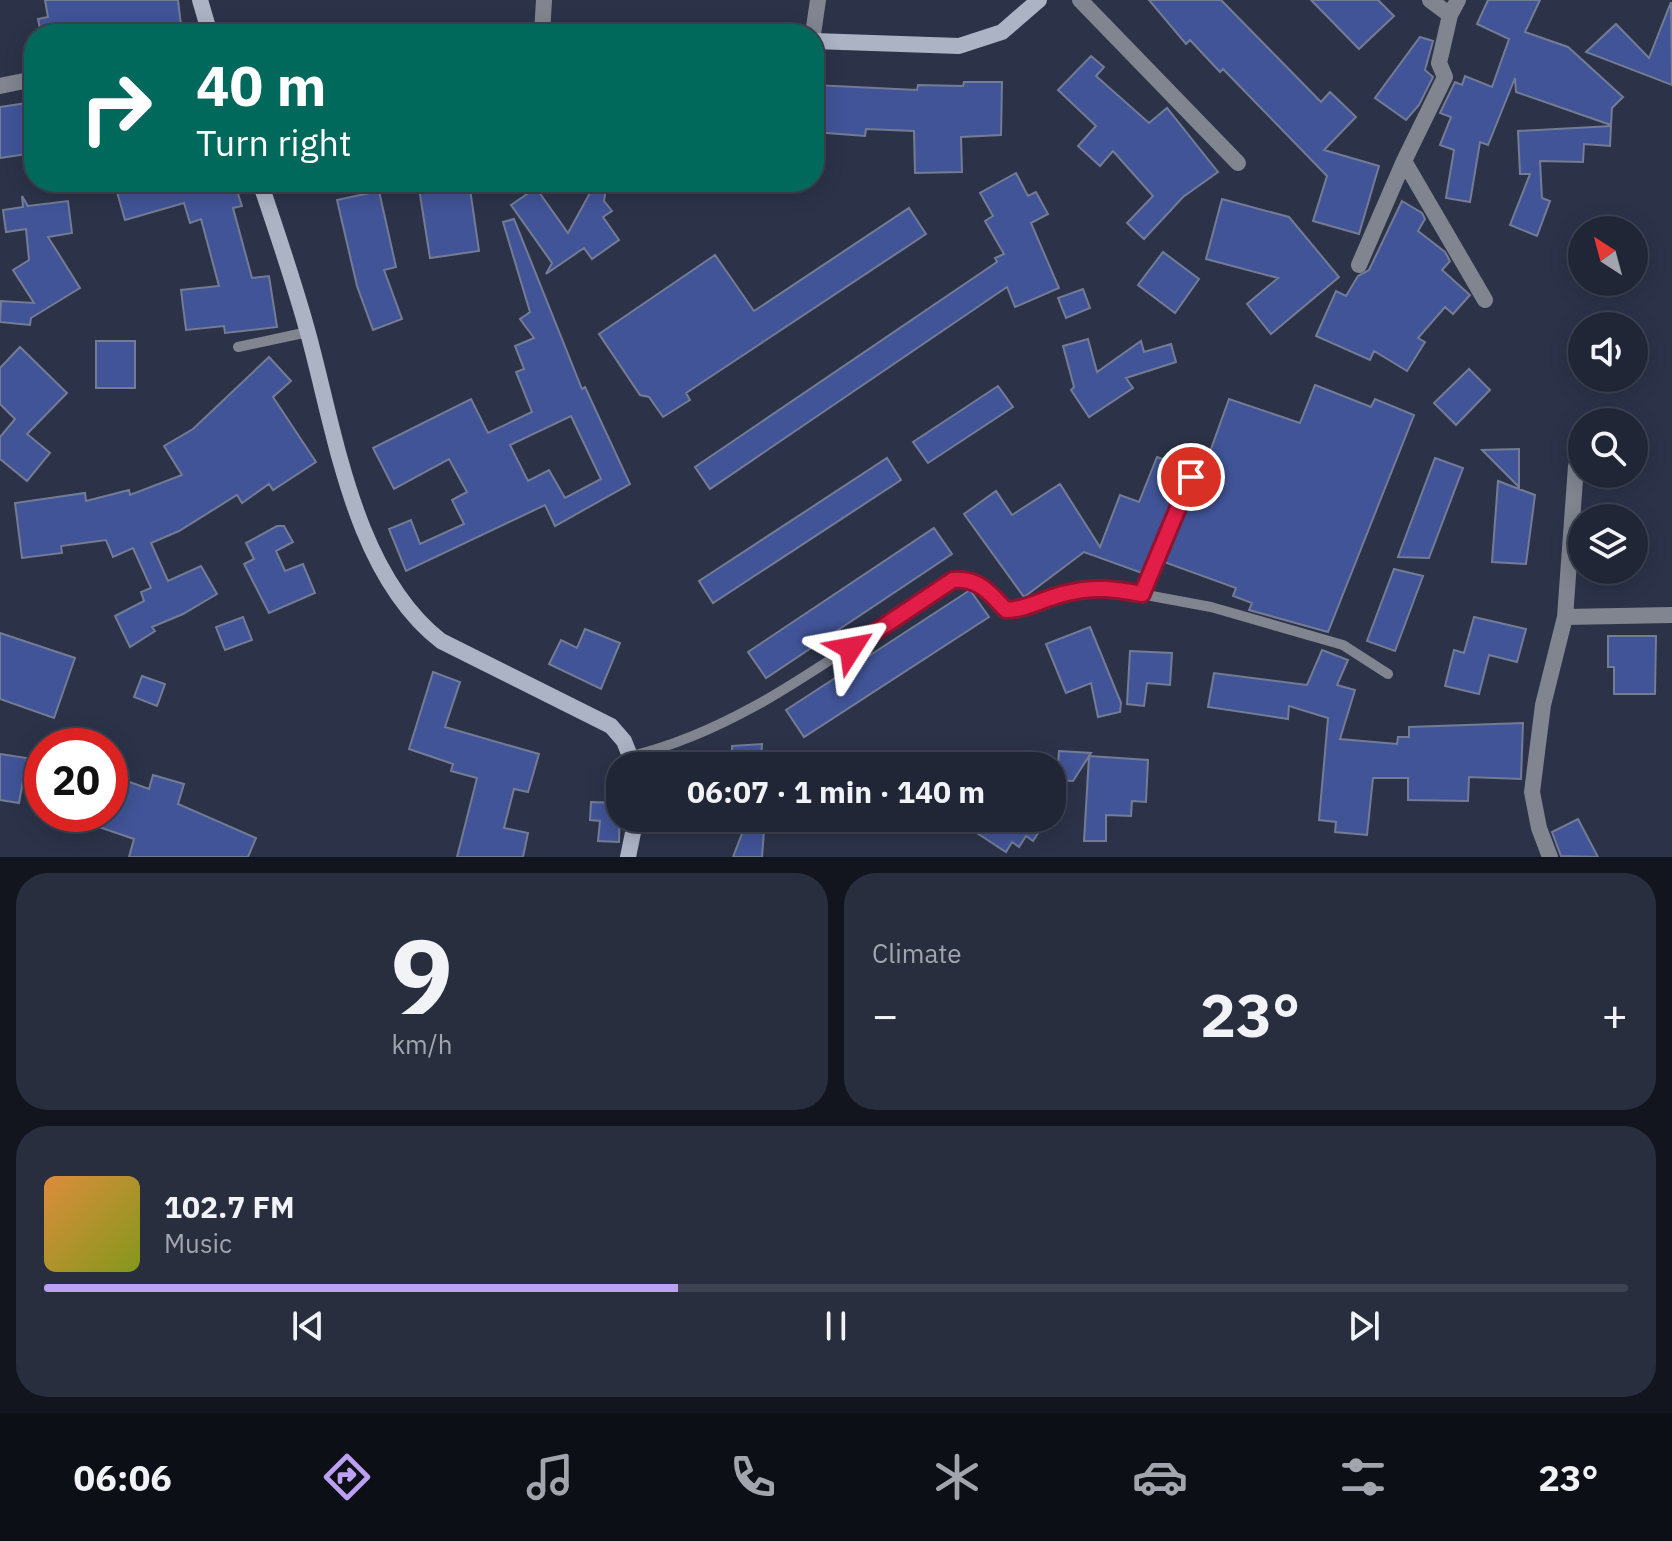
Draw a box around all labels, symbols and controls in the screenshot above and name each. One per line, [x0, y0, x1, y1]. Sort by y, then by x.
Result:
text: 40 m [196, 49, 326, 121]
icon: right [64, 56, 168, 160]
text: Turn right [196, 119, 352, 166]
north arrow [1568, 216, 1648, 296]
map controls [1568, 216, 1648, 584]
button: sound [1568, 312, 1648, 392]
button: search [1568, 408, 1648, 488]
pin [1157, 443, 1225, 511]
icon: arrive [1169, 455, 1213, 499]
button: layers [1568, 504, 1648, 584]
position arrow [809, 606, 893, 690]
speed limit sign: 20 [24, 728, 128, 832]
text: 06:07 · 1 min · 140 m [687, 772, 985, 811]
text: 9 [391, 907, 453, 1043]
text: Climate [872, 936, 962, 970]
text: 23° [1200, 975, 1300, 1054]
text: − [872, 986, 898, 1043]
text: + [1602, 986, 1628, 1043]
text: km/h [391, 1027, 453, 1061]
text: 102.7 FM [164, 1187, 295, 1226]
text: Music [164, 1226, 232, 1260]
icon: previous [286, 1304, 330, 1348]
icon: pause [814, 1304, 858, 1348]
icon: next [1342, 1304, 1386, 1348]
icon: directions [319, 1449, 375, 1505]
icon: music [522, 1449, 578, 1505]
icon: phone [725, 1449, 781, 1505]
icon: climate [929, 1449, 985, 1505]
icon: car [1132, 1449, 1188, 1505]
icon: filters [1335, 1449, 1391, 1505]
text: 06:06 [74, 1454, 172, 1501]
text: 23° [1538, 1454, 1598, 1501]

